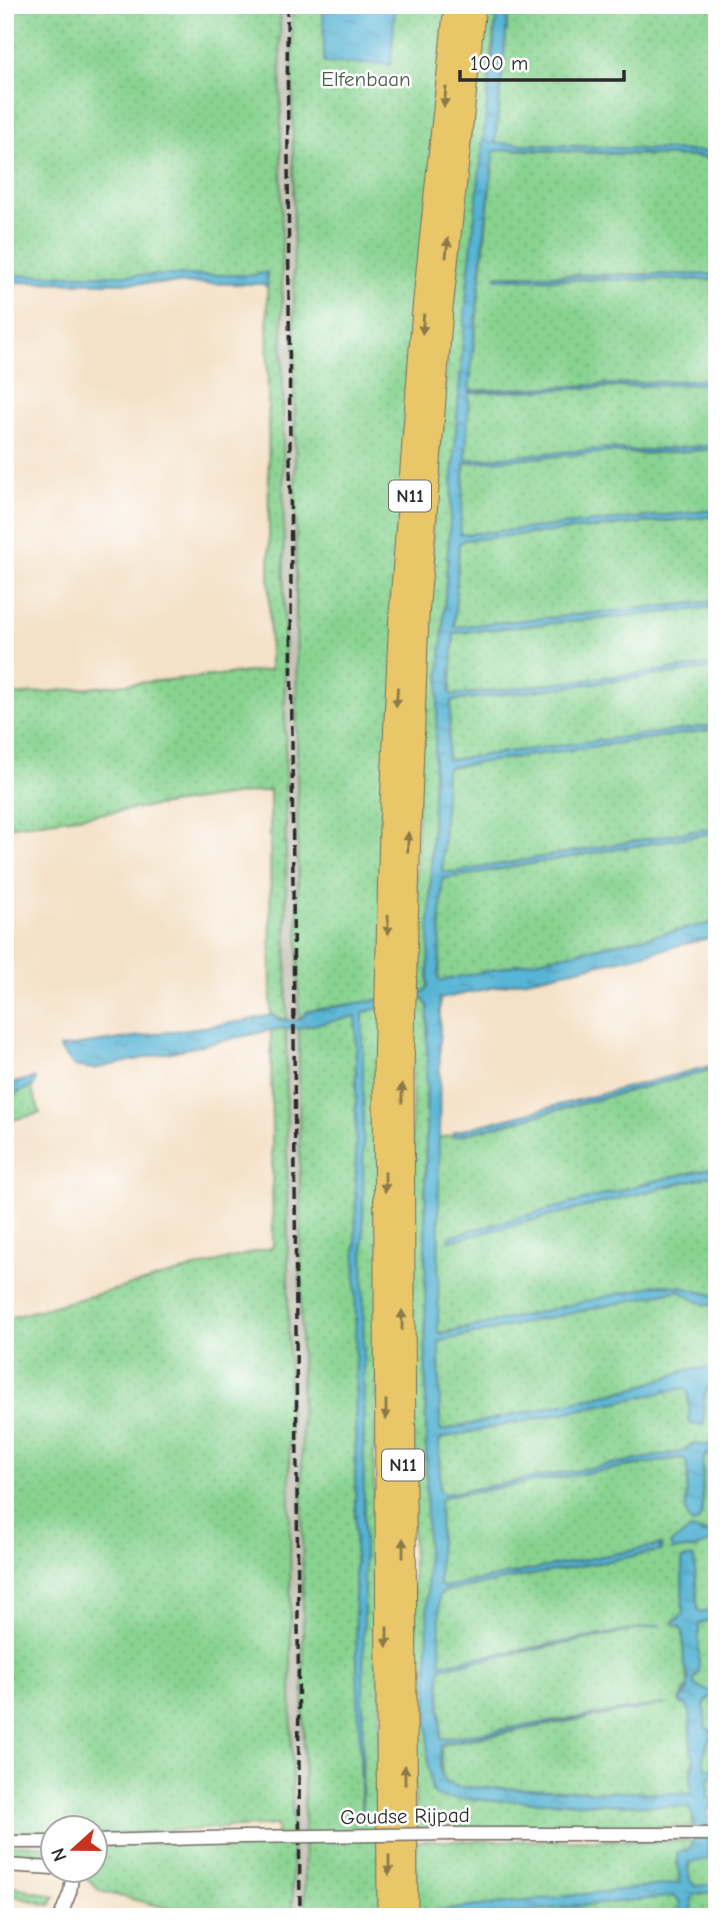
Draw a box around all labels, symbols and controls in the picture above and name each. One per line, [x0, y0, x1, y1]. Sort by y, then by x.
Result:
scale bar [460, 38, 624, 82]
text: 100 m [470, 51, 528, 75]
park label: Elfenbaan [321, 67, 411, 91]
one-way arrow [440, 87, 451, 109]
one-way arrow [442, 237, 453, 259]
one-way arrow [417, 313, 428, 335]
road number: N11 [389, 481, 431, 512]
one-way arrow [392, 687, 403, 709]
one-way arrow [403, 831, 414, 853]
one-way arrow [383, 914, 394, 936]
one-way arrow [396, 1081, 408, 1103]
one-way arrow [379, 1172, 391, 1194]
one-way arrow [396, 1309, 408, 1331]
one-way arrow [380, 1399, 392, 1421]
road number: N11 [382, 1450, 424, 1480]
one-way arrow [398, 1536, 409, 1558]
one-way arrow [381, 1627, 393, 1649]
one-way arrow [399, 1764, 411, 1786]
street label: Goudse Rijpad [340, 1803, 470, 1829]
north arrow [38, 1814, 108, 1884]
text: N [47, 1845, 72, 1864]
one-way arrow [383, 1854, 395, 1876]

